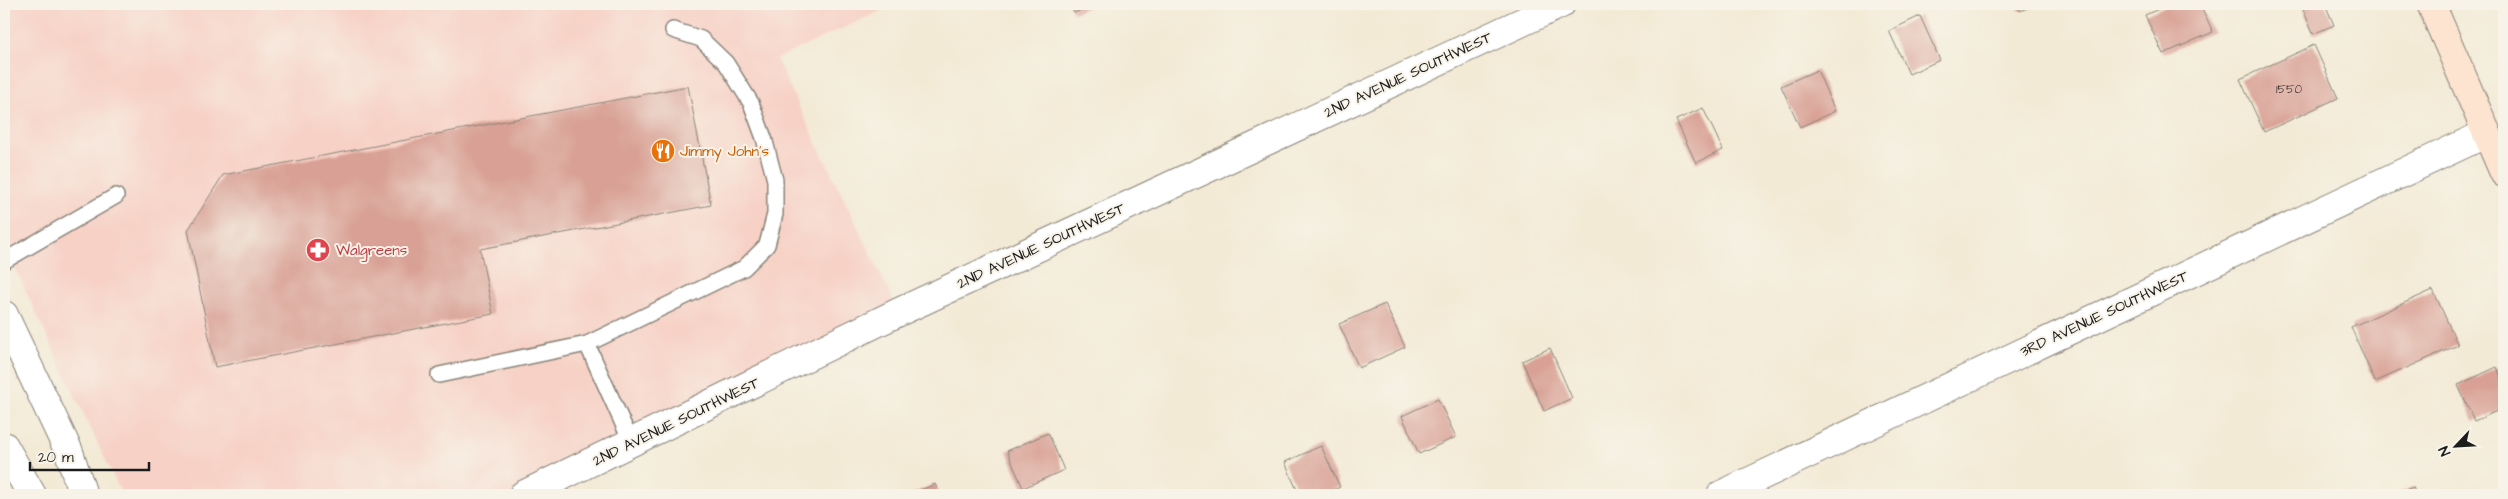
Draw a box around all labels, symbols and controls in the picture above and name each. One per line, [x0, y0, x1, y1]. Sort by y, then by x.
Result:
street label: 2ND AVENUE SOUTHWEST [1321, 27, 1496, 123]
house number: 1550 [2276, 81, 2302, 98]
restaurant icon: Jimmy John's [650, 138, 676, 164]
place label: Jimmy John's [680, 141, 770, 163]
street label: 2ND AVENUE SOUTHWEST [954, 198, 1129, 294]
pharmacy icon: Walgreens [305, 237, 331, 263]
place label: Walgreens [336, 240, 408, 262]
street label: 3RD AVENUE SOUTHWEST [2017, 266, 2192, 362]
street label: 2ND AVENUE SOUTHWEST [589, 372, 763, 472]
north arrow [2430, 422, 2480, 472]
scale bar [30, 439, 149, 471]
text: N [2434, 443, 2456, 459]
text: 20 m [38, 447, 74, 468]

